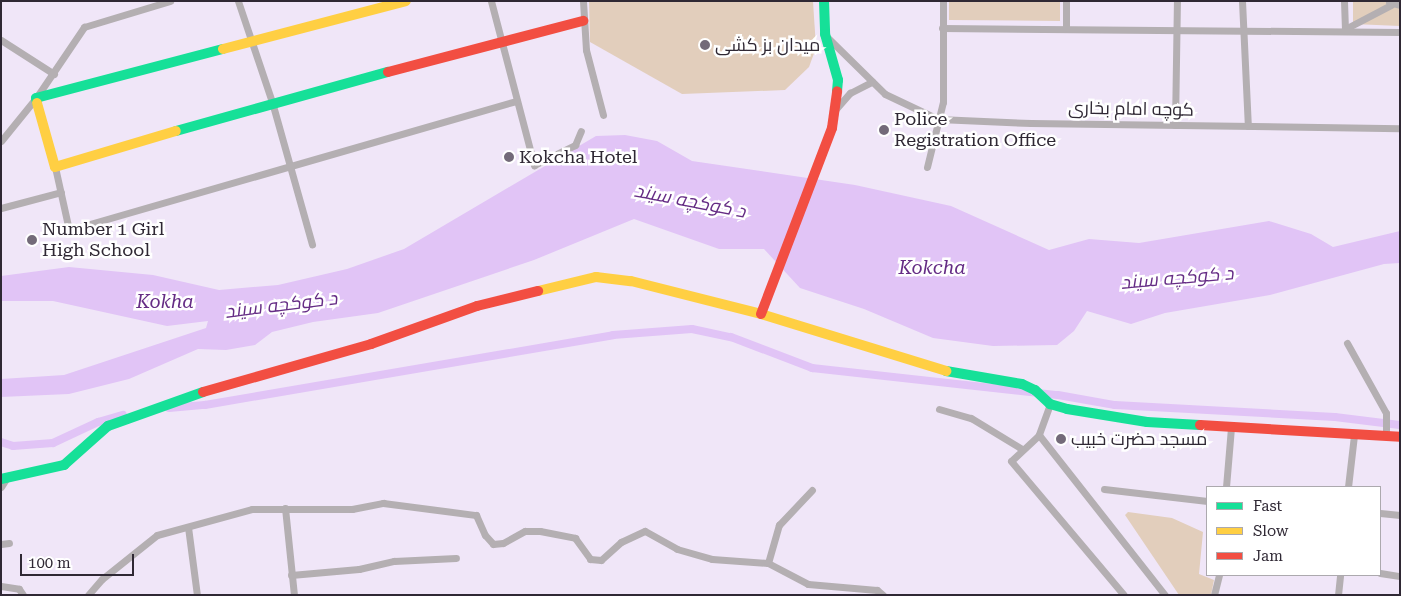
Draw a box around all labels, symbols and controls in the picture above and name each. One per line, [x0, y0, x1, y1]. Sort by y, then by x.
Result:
place label: میدان بز کشی [715, 34, 820, 56]
marker: میدان بز کشی [699, 39, 711, 51]
street label: کوچه امام بخاری [1068, 97, 1194, 121]
place label: Police Registration Office [894, 109, 1056, 152]
marker: Police Registration Office [878, 124, 890, 136]
place label: Kokcha Hotel [519, 146, 637, 168]
marker: Kokcha Hotel [503, 151, 515, 163]
water label: د کوکچه سیند [632, 179, 748, 223]
place label: Number 1 Girl High School [42, 219, 164, 262]
marker: Number 1 Girl High School [26, 234, 38, 246]
water label: Kokcha [898, 257, 966, 279]
water label: د کوکچه سیند [1120, 262, 1234, 294]
water label: د کوکچه سیند [224, 287, 338, 323]
water label: Kokha [136, 291, 194, 313]
place label: مسجد حضرت خبیب [1071, 428, 1207, 450]
marker: مسجد حضرت خبیب [1055, 433, 1067, 445]
legend [1206, 486, 1381, 576]
text: Fast [1253, 497, 1282, 515]
text: Slow [1253, 522, 1288, 540]
scale bar [22, 544, 136, 576]
text: Jam [1253, 547, 1283, 565]
text: 100 m [28, 554, 71, 572]

